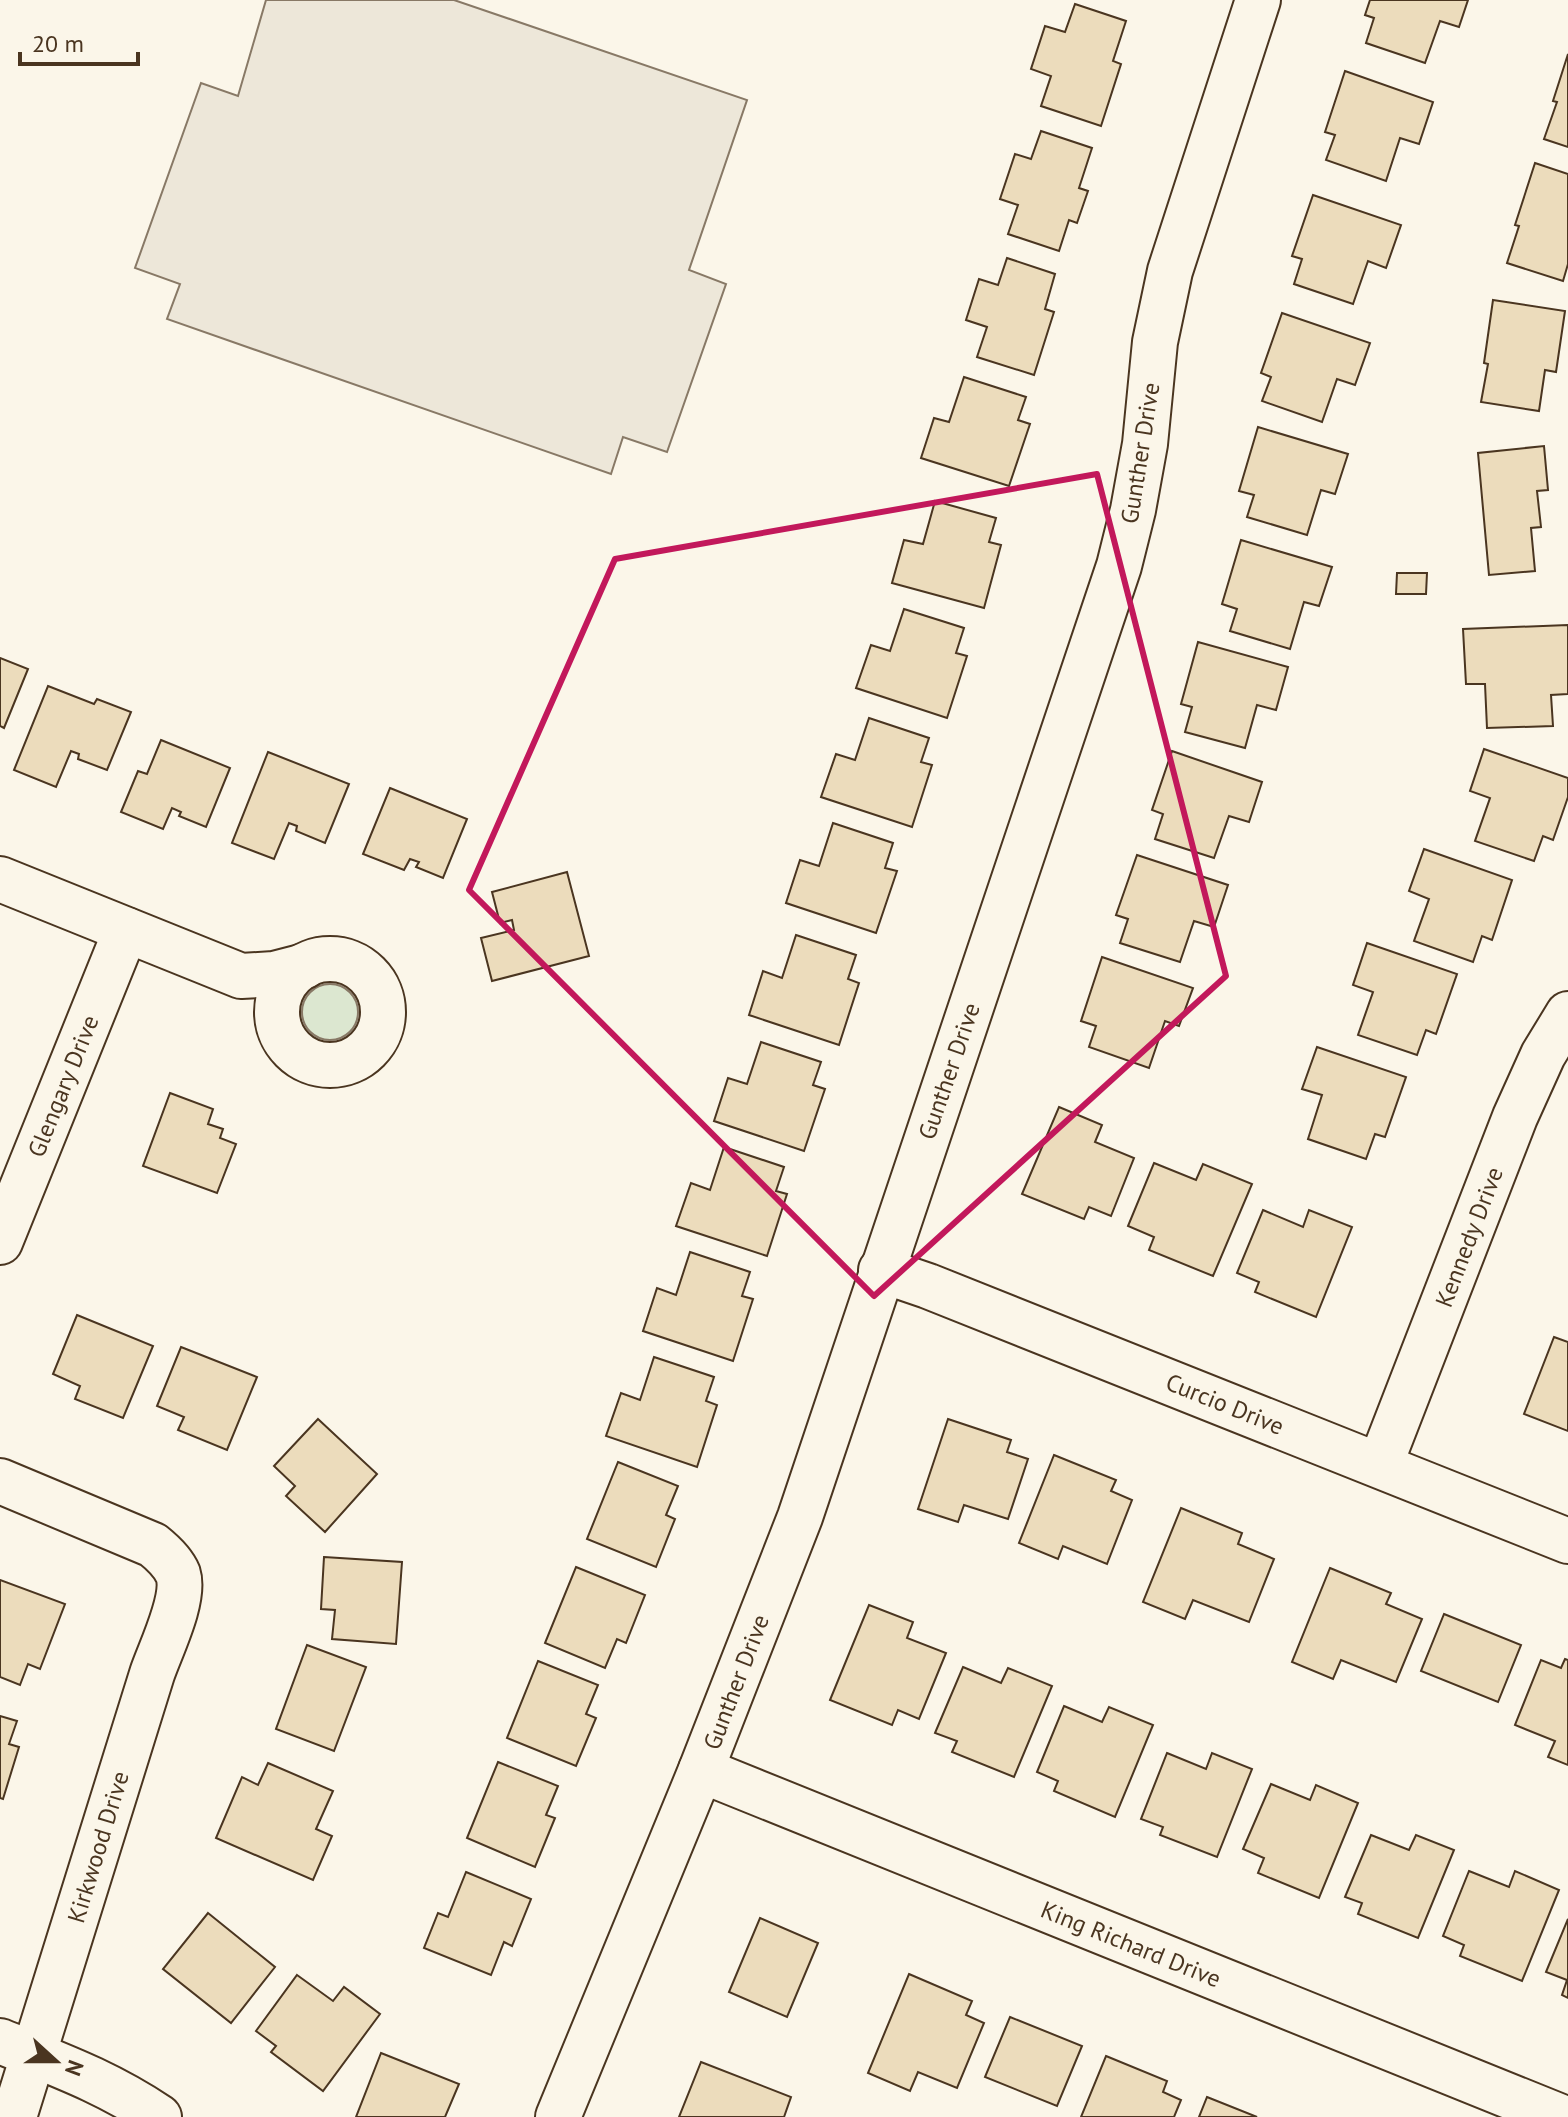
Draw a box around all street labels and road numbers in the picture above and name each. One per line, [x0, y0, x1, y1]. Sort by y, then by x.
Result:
street label: Gunther Drive [1114, 380, 1166, 526]
street label: Gunther Drive [911, 999, 987, 1143]
street label: Glengary Drive [20, 1010, 106, 1162]
street label: Kennedy Drive [1428, 1163, 1510, 1311]
street label: Curcio Drive [1161, 1366, 1289, 1442]
street label: Gunther Drive [696, 1610, 776, 1754]
street label: Kirkwood Drive [60, 1767, 136, 1927]
street label: King Richard Drive [1036, 1894, 1226, 1994]

